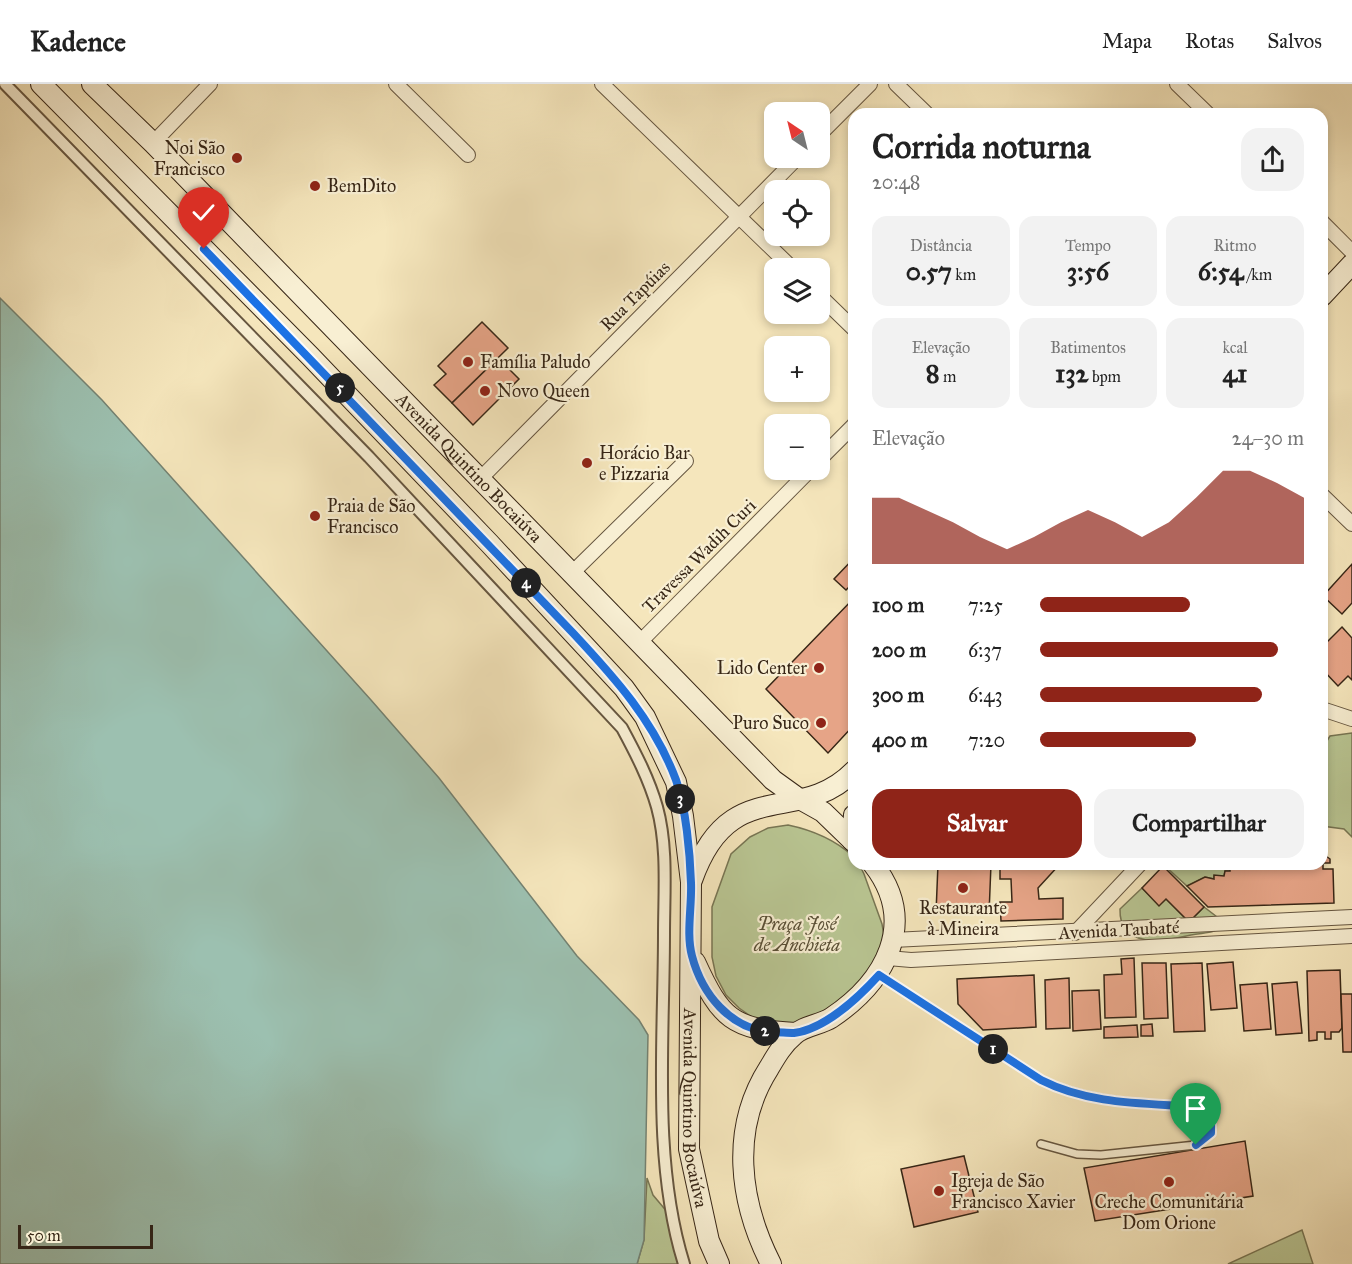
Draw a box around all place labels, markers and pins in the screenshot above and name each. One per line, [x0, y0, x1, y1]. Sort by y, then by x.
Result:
place label: Noi São Francisco [154, 137, 225, 180]
marker: Noi São Francisco [230, 151, 244, 165]
place label: BemDito [327, 175, 396, 197]
marker: BemDito [308, 179, 322, 193]
pin [178, 187, 229, 249]
place label: Família Paludo [480, 351, 591, 373]
marker: Família Paludo [461, 355, 475, 369]
pin: 5 [325, 373, 355, 403]
place label: Novo Queen [497, 380, 590, 402]
marker: Novo Queen [478, 384, 492, 398]
place label: Horácio Bar e Pizzaria [599, 442, 690, 485]
marker: Horácio Bar e Pizzaria [580, 456, 594, 470]
place label: Praia de São Francisco [327, 495, 416, 538]
marker: Praia de São Francisco [308, 509, 322, 523]
pin: 4 [511, 568, 541, 598]
place label: Lido Center [717, 657, 807, 679]
marker: Lido Center [812, 661, 826, 675]
place label: Puro Suco [733, 712, 809, 734]
marker: Puro Suco [814, 716, 828, 730]
pin: 3 [665, 784, 695, 814]
marker: Restaurante à Mineira [956, 881, 970, 895]
place label: Restaurante à Mineira [919, 897, 1007, 940]
pin: 2 [750, 1016, 780, 1046]
pin: 1 [978, 1034, 1008, 1064]
pin [1170, 1083, 1221, 1145]
place label: Igreja de São Francisco Xavier [951, 1170, 1076, 1213]
marker: Creche Comunitária Dom Orione [1162, 1175, 1176, 1189]
marker: Igreja de São Francisco Xavier [932, 1184, 946, 1198]
place label: Creche Comunitária Dom Orione [1094, 1191, 1244, 1234]

